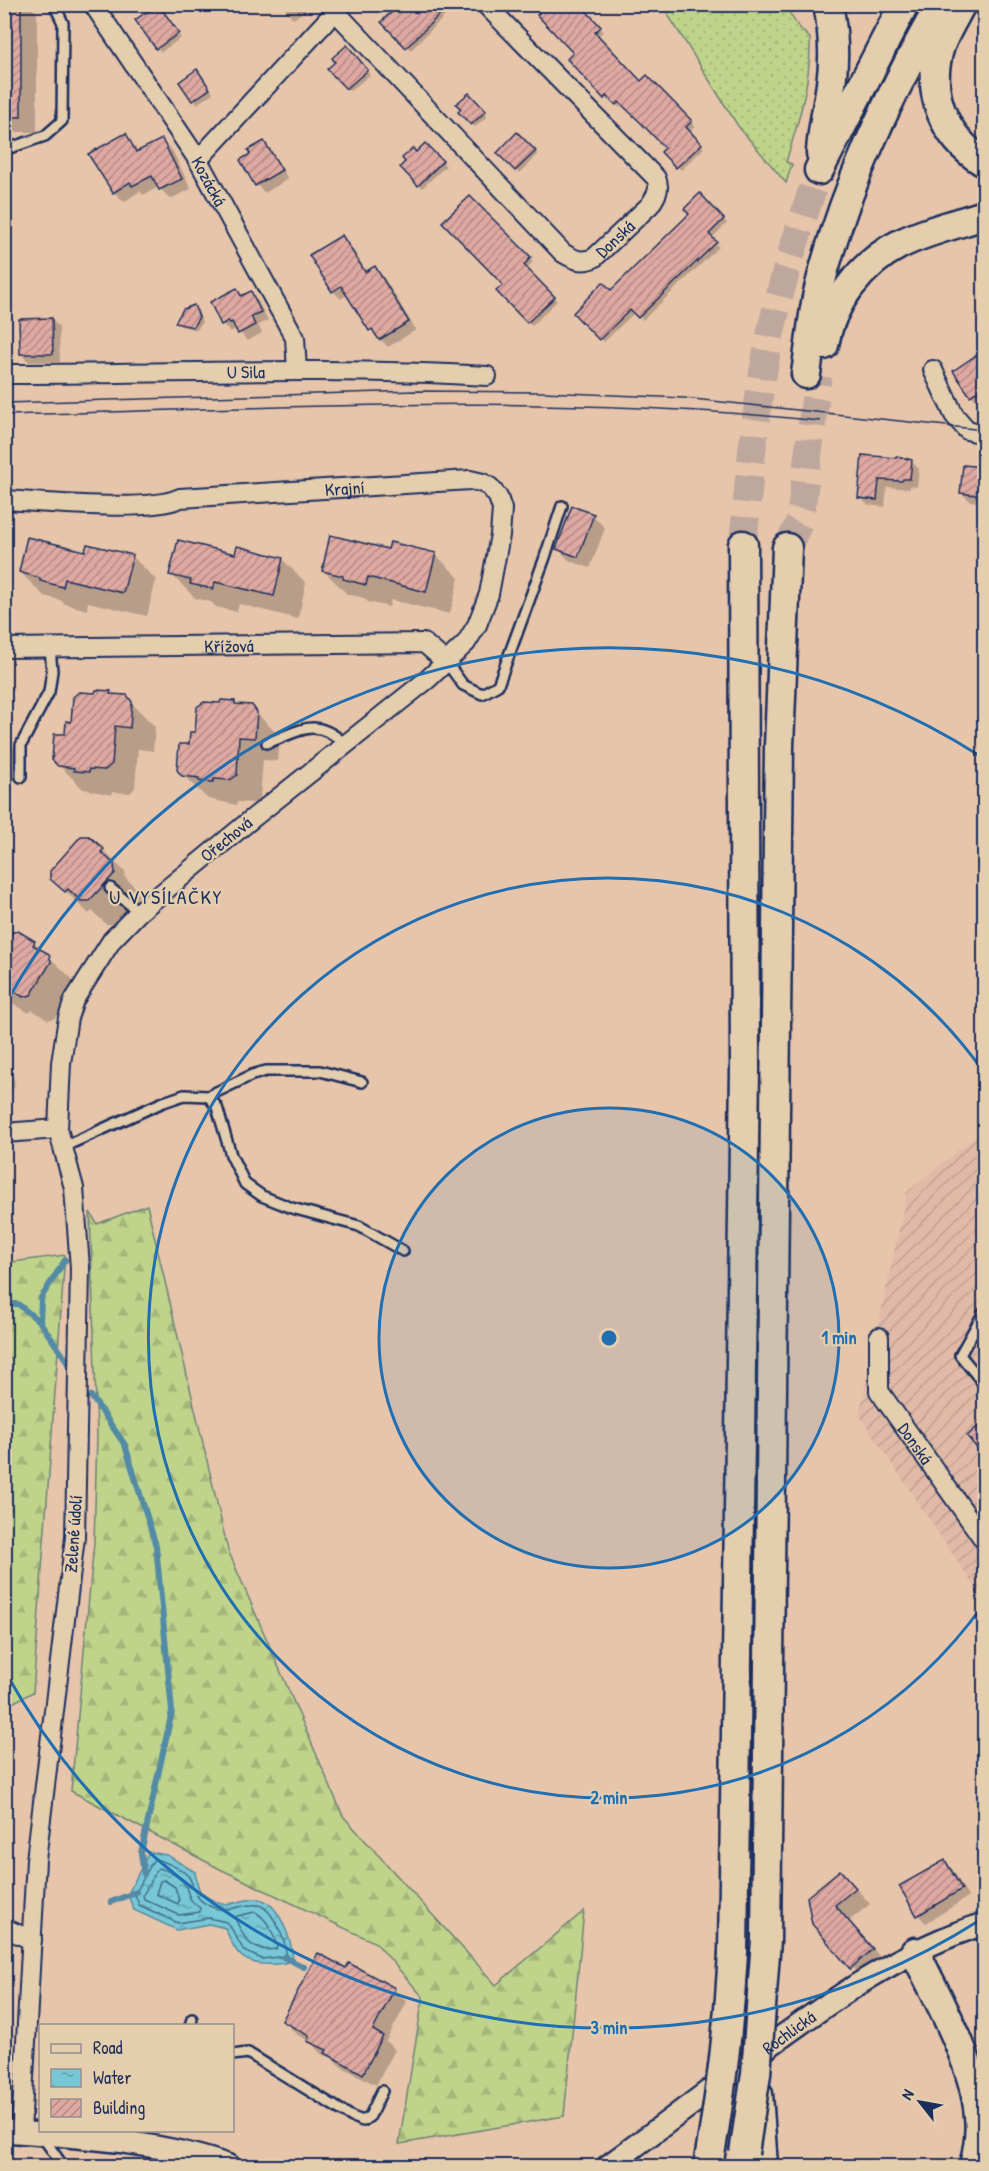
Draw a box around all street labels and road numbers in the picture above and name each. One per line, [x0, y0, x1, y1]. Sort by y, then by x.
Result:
street label: Kozácká [186, 152, 233, 210]
street label: Donská [590, 214, 640, 263]
street label: U Sila [227, 359, 265, 384]
street label: Krajní [324, 474, 365, 501]
street label: Křížová [204, 633, 254, 658]
street label: Ořechová [195, 810, 257, 868]
street label: Donská [893, 1418, 939, 1469]
street label: Zelené údolí [58, 1494, 88, 1574]
street label: Rochlická [757, 2004, 820, 2060]

